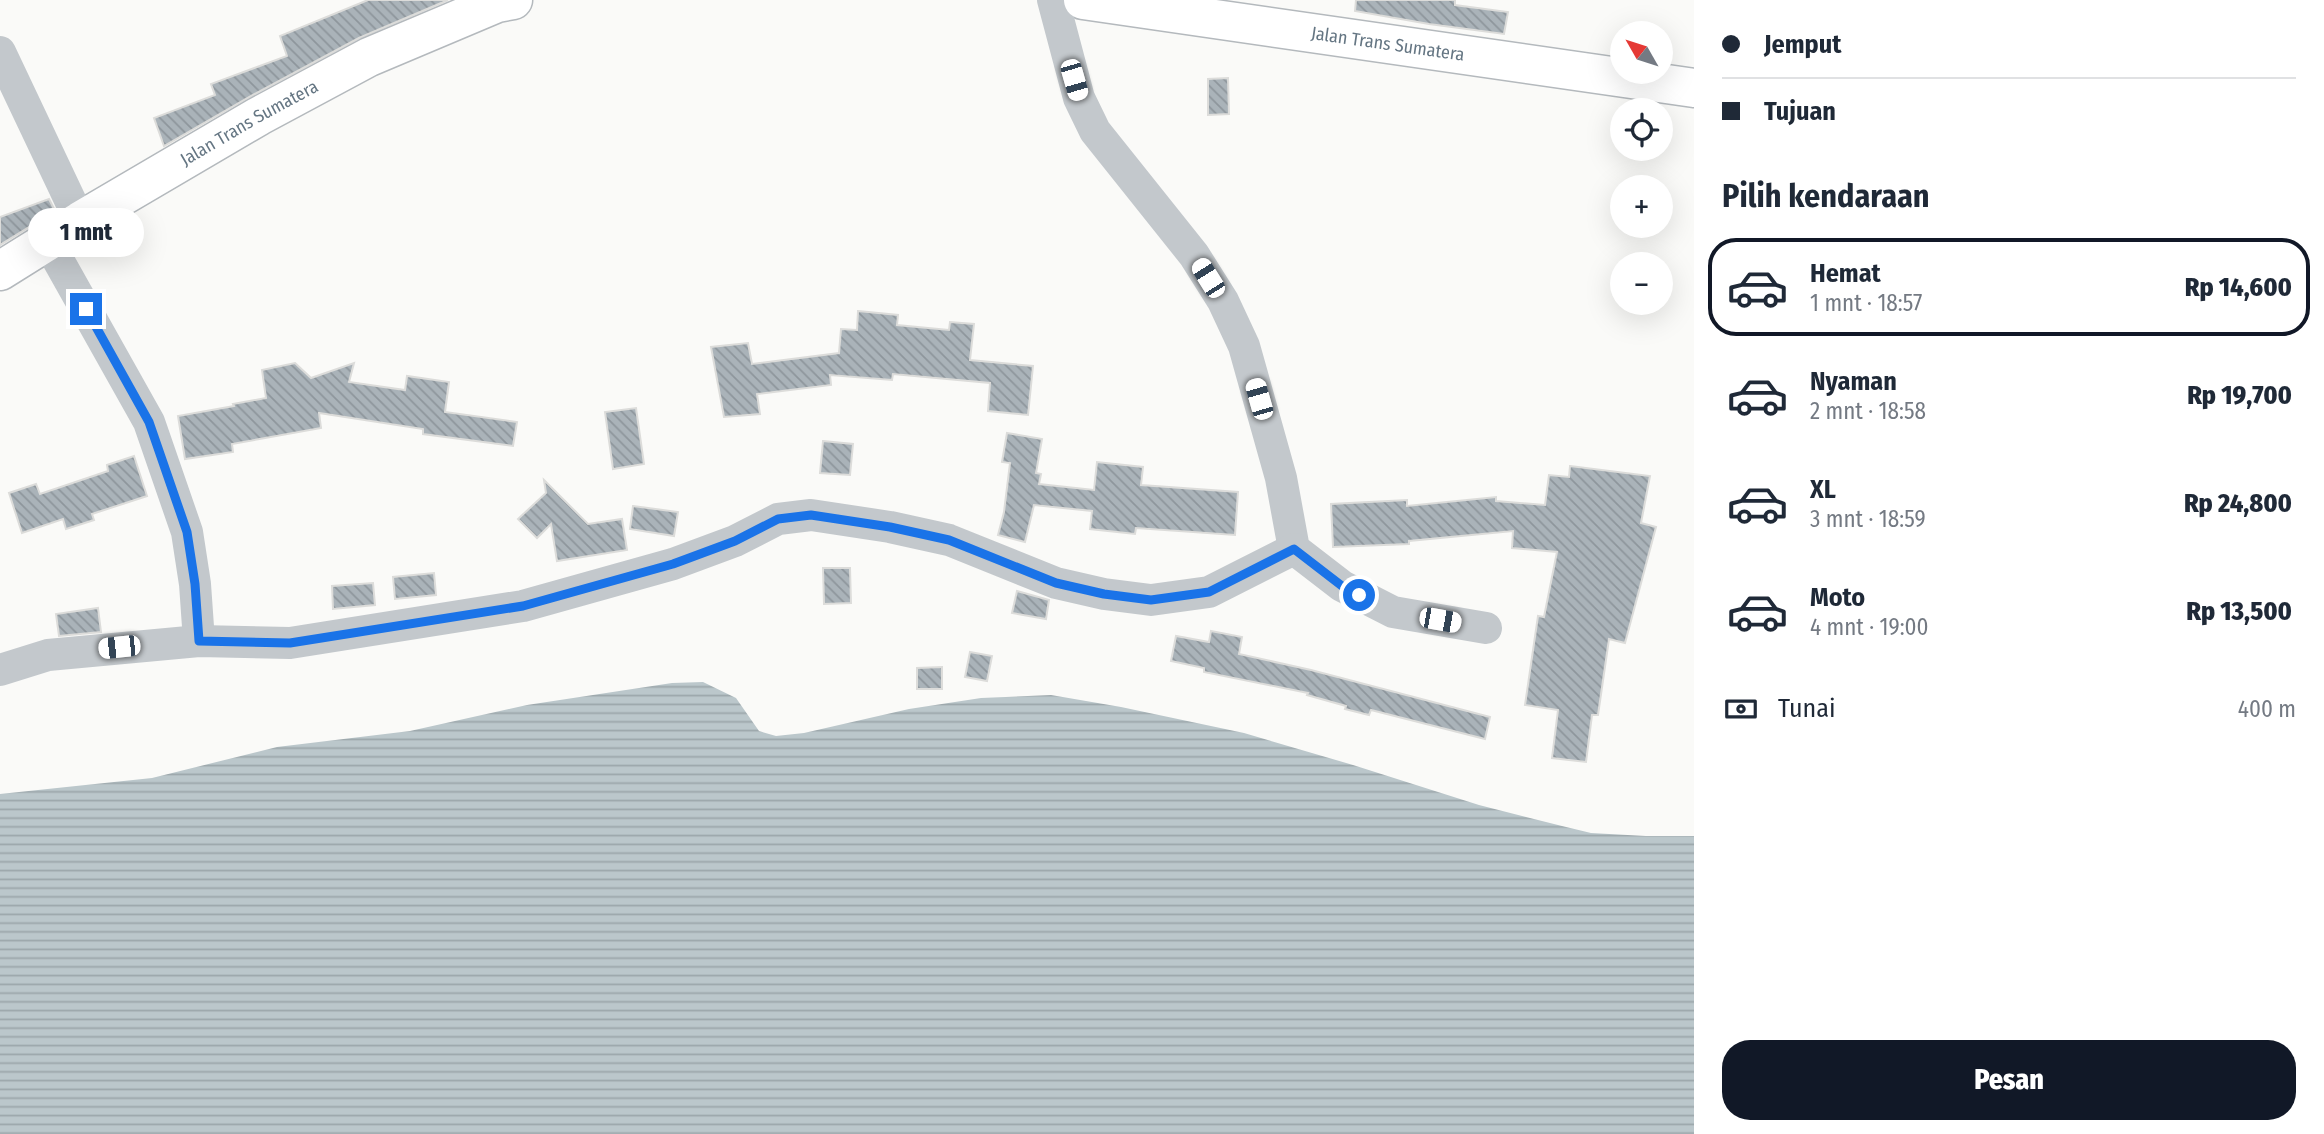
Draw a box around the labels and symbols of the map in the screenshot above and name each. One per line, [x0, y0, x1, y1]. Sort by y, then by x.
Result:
north arrow [1610, 21, 1673, 84]
street label: Jalan Trans Sumatera [1310, 22, 1466, 66]
car [1059, 57, 1090, 103]
street label: Jalan Trans Sumatera [176, 75, 322, 171]
callout: 1 mnt [28, 208, 144, 256]
car [1188, 255, 1229, 301]
route end [70, 293, 102, 325]
car [1244, 376, 1275, 422]
route start [1343, 579, 1375, 611]
car [1418, 606, 1463, 634]
car [98, 634, 141, 660]

